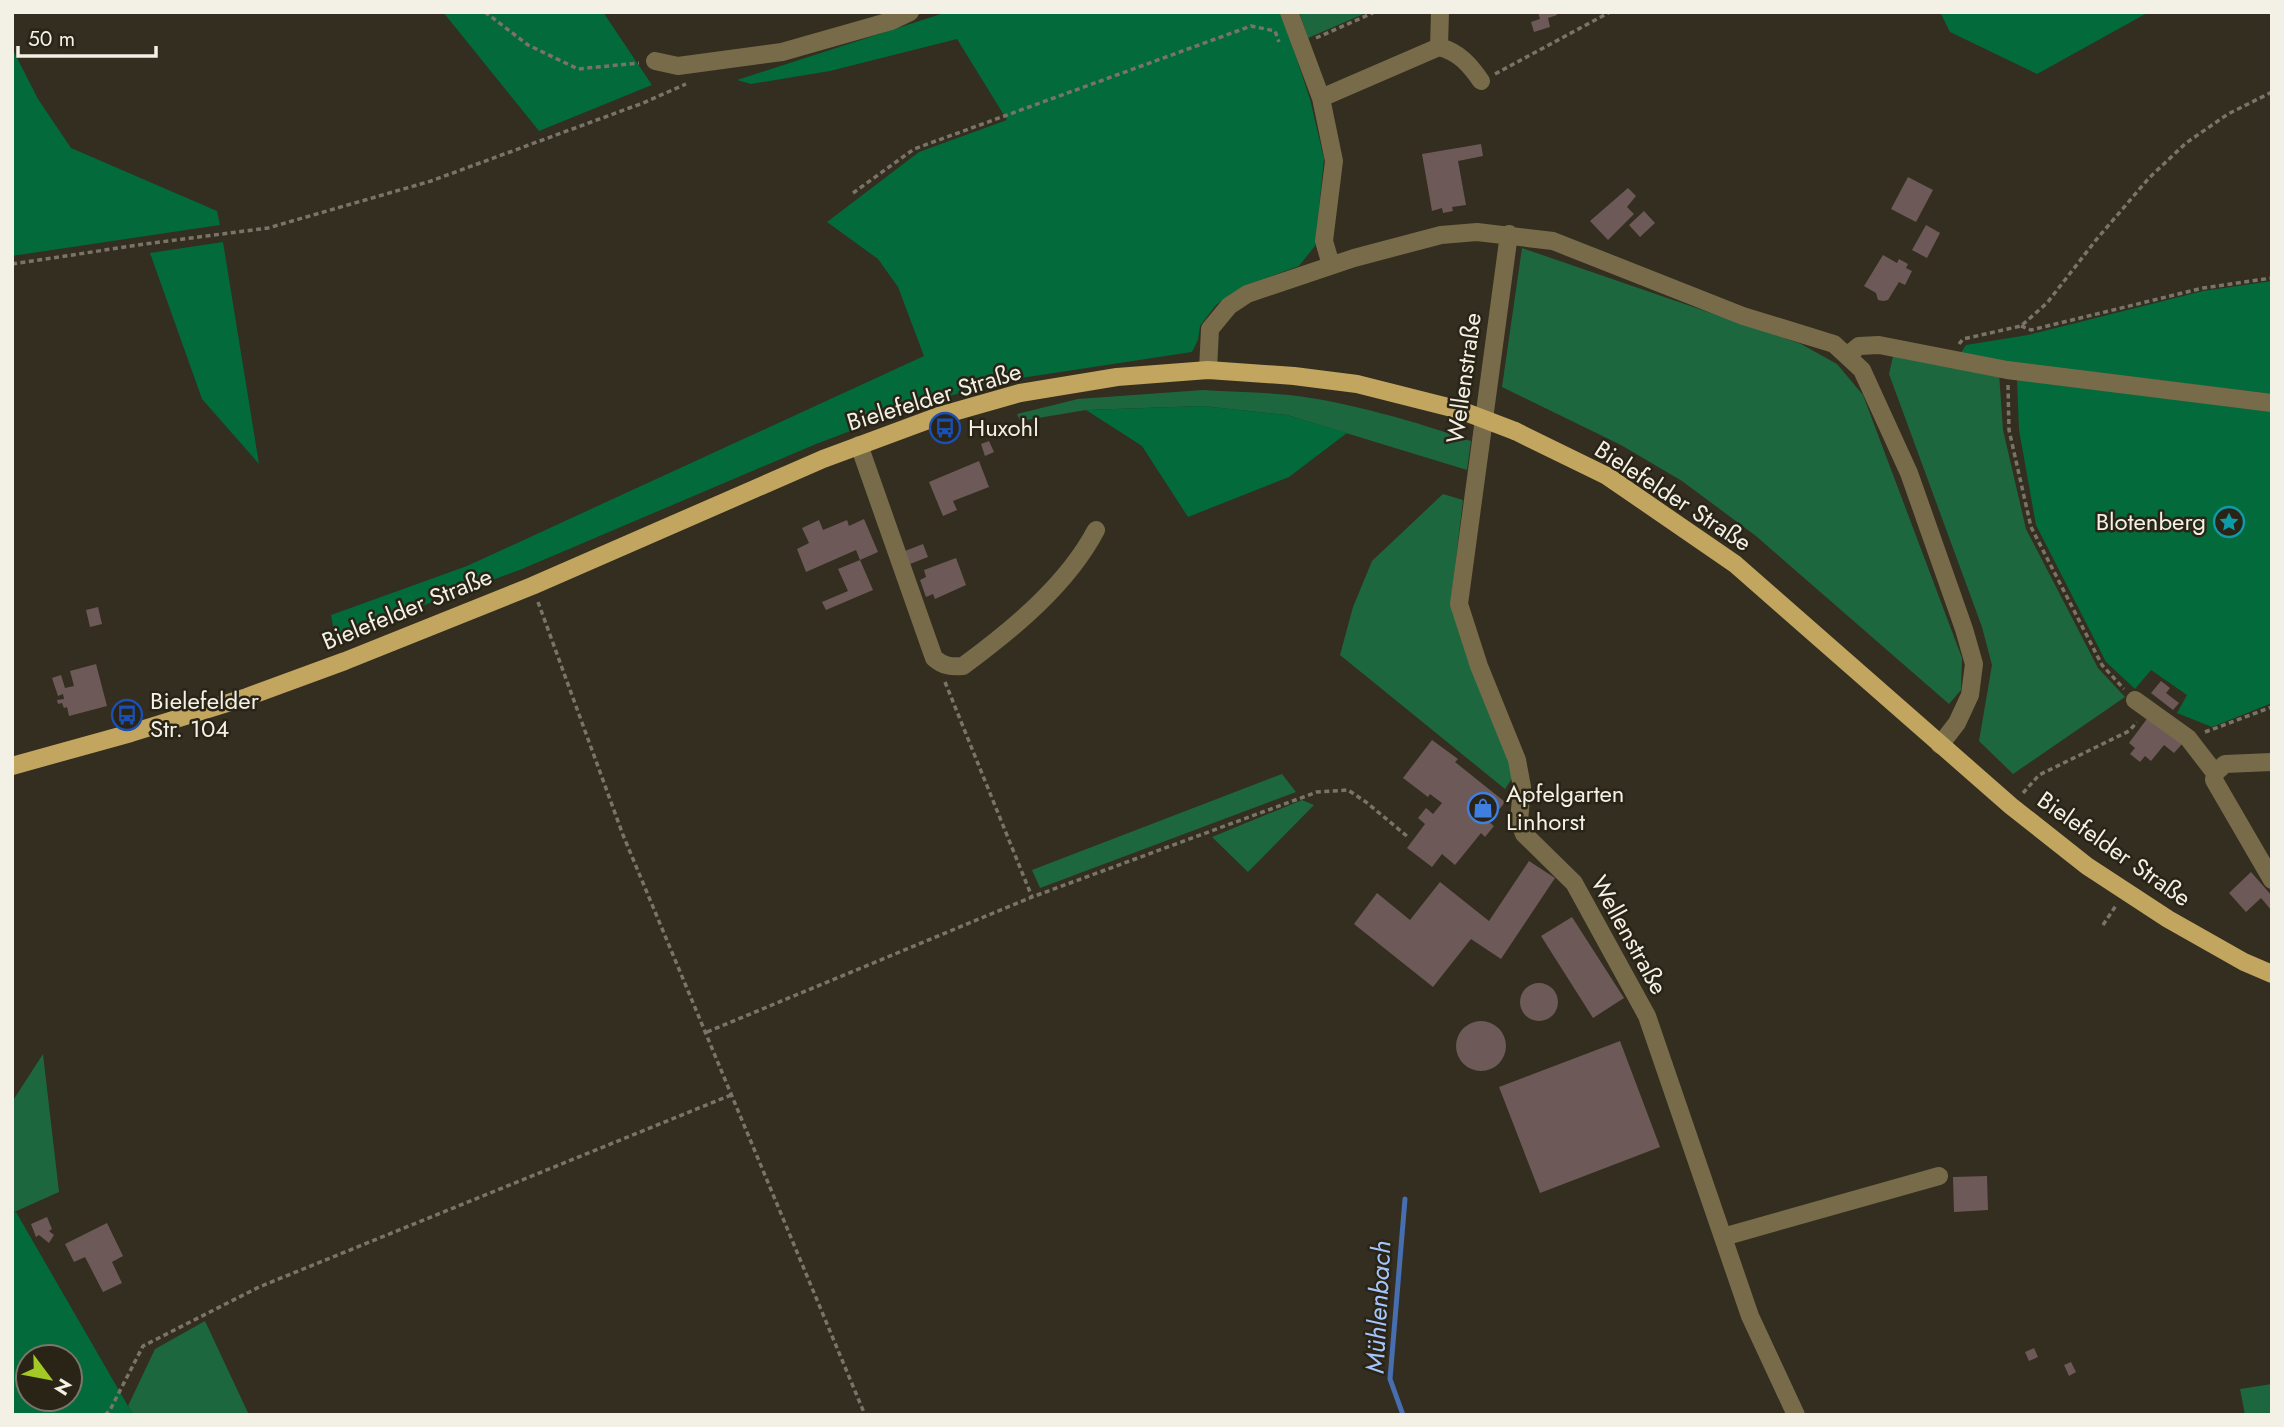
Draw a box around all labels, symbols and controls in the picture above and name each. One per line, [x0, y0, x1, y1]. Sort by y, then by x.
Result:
scale bar [18, 14, 156, 58]
text: 50 m [28, 24, 75, 54]
street label: Wellenstraße [1437, 310, 1490, 445]
street label: Bielefelder Straße [842, 353, 1025, 440]
place label: Huxohl [968, 410, 1039, 445]
bus stop icon: Huxohl [928, 411, 962, 445]
street label: Bielefelder Straße [1588, 432, 1759, 559]
place label: Blotenberg [2096, 504, 2206, 539]
place icon: Blotenberg [2212, 505, 2246, 539]
street label: Bielefelder Straße [316, 558, 497, 659]
place label: Bielefelder Str. 104 [150, 683, 260, 746]
bus stop icon: Bielefelder Str. 104 [110, 698, 144, 732]
place label: Apfelgarten Linhorst [1506, 776, 1624, 839]
street label: Bielefelder Straße [2030, 782, 2198, 915]
shop icon: Apfelgarten Linhorst [1466, 791, 1500, 825]
street label: Wellenstraße [1582, 869, 1677, 1001]
water label: Mühlenbach [1356, 1240, 1400, 1374]
north arrow [14, 1343, 84, 1413]
text: N [48, 1373, 78, 1400]

